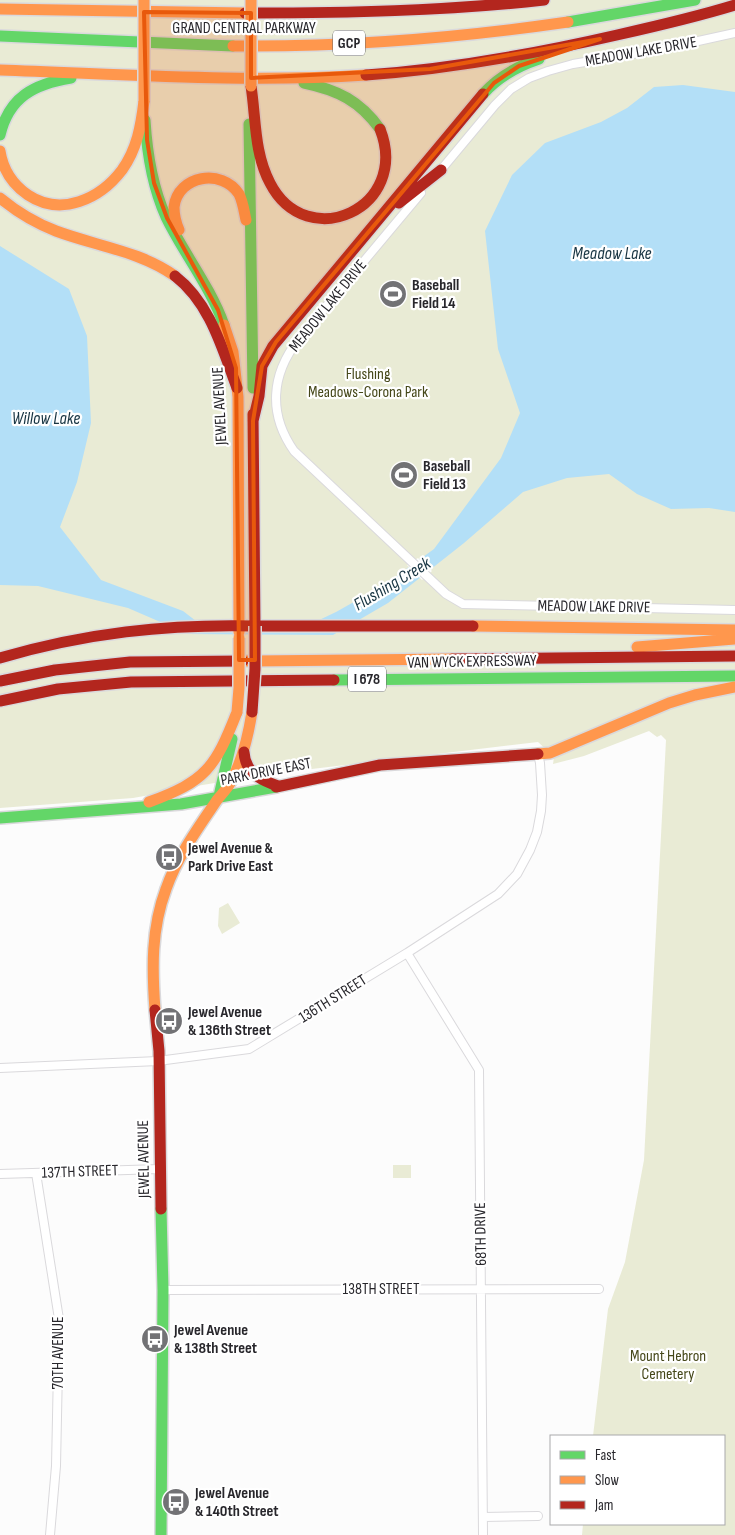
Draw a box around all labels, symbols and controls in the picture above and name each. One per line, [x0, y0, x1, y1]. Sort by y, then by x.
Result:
street label: GRAND CENTRAL PARKWAY [172, 19, 316, 38]
road number: GCP [333, 30, 365, 56]
street label: MEADOW LAKE DRIVE [584, 33, 698, 71]
water label: Meadow Lake [572, 243, 652, 264]
street label: MEADOW LAKE DRIVE [285, 256, 371, 356]
place label: Baseball Field 14 [412, 276, 459, 313]
sports icon: Baseball Field 14 [378, 279, 408, 309]
park label: Flushing Meadows-Corona Park [308, 365, 428, 402]
street label: JEWEL AVENUE [208, 366, 232, 447]
water label: Willow Lake [12, 408, 80, 429]
place label: Baseball Field 13 [423, 457, 470, 494]
sports icon: Baseball Field 13 [389, 460, 419, 490]
water label: Flushing Creek [350, 552, 435, 615]
street label: MEADOW LAKE DRIVE [537, 597, 651, 617]
street label: VAN WYCK EXPRESSWAY [407, 651, 537, 673]
road number: I 678 [348, 666, 386, 692]
street label: PARK DRIVE EAST [219, 754, 313, 790]
place label: Jewel Avenue & Park Drive East [187, 839, 274, 876]
bus stop icon: Jewel Avenue & Park Drive East [154, 842, 184, 872]
street label: 136TH STREET [295, 970, 371, 1027]
place label: Jewel Avenue & 136th Street [187, 1003, 271, 1040]
bus stop icon: Jewel Avenue & 136th Street [154, 1006, 184, 1036]
street label: JEWEL AVENUE [134, 1120, 154, 1199]
street label: 137TH STREET [41, 1161, 119, 1183]
street label: 68TH DRIVE [471, 1202, 491, 1266]
street label: 138TH STREET [343, 1280, 420, 1299]
street label: 70TH AVENUE [49, 1316, 68, 1390]
place label: Jewel Avenue & 138th Street [173, 1321, 257, 1358]
bus stop icon: Jewel Avenue & 138th Street [140, 1324, 170, 1354]
park label: Mount Hebron Cemetery [630, 1347, 706, 1384]
legend [550, 1435, 725, 1525]
text: Fast [595, 1446, 617, 1465]
text: Slow [595, 1471, 619, 1490]
place label: Jewel Avenue & 140th Street [194, 1484, 279, 1521]
bus stop icon: Jewel Avenue & 140th Street [161, 1487, 191, 1517]
text: Jam [594, 1496, 613, 1515]

